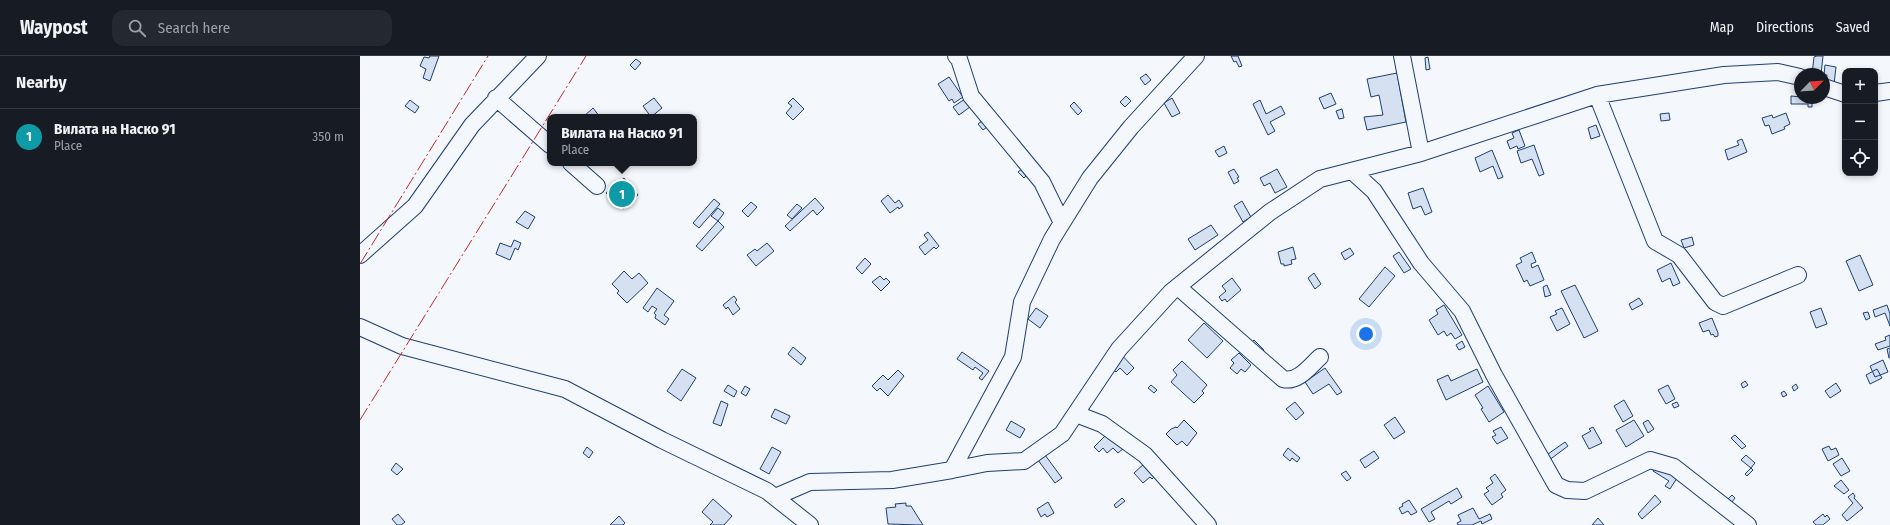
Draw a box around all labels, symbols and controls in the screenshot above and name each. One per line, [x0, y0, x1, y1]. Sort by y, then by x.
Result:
search box [112, 10, 392, 46]
text: Waypost [20, 16, 88, 39]
icon: search [126, 17, 148, 39]
text: Search here [158, 19, 230, 37]
text: Map [1710, 19, 1734, 36]
text: Directions [1756, 19, 1814, 36]
text: Saved [1836, 19, 1870, 36]
north arrow [1794, 68, 1830, 104]
map controls [1842, 68, 1878, 176]
button: + [1842, 68, 1878, 104]
text: Nearby [16, 72, 67, 93]
button: − [1842, 104, 1878, 140]
popup [547, 114, 697, 166]
text: Вилата на Наско 91 [54, 120, 176, 138]
text: Вилата на Наско 91 [561, 124, 683, 142]
text: 1 [26, 129, 32, 144]
text: 350 m [312, 129, 344, 144]
text: Place [54, 138, 82, 153]
button: locate [1842, 140, 1878, 176]
text: Place [561, 142, 589, 157]
pin: 1 [609, 179, 635, 209]
your location [1356, 324, 1376, 344]

